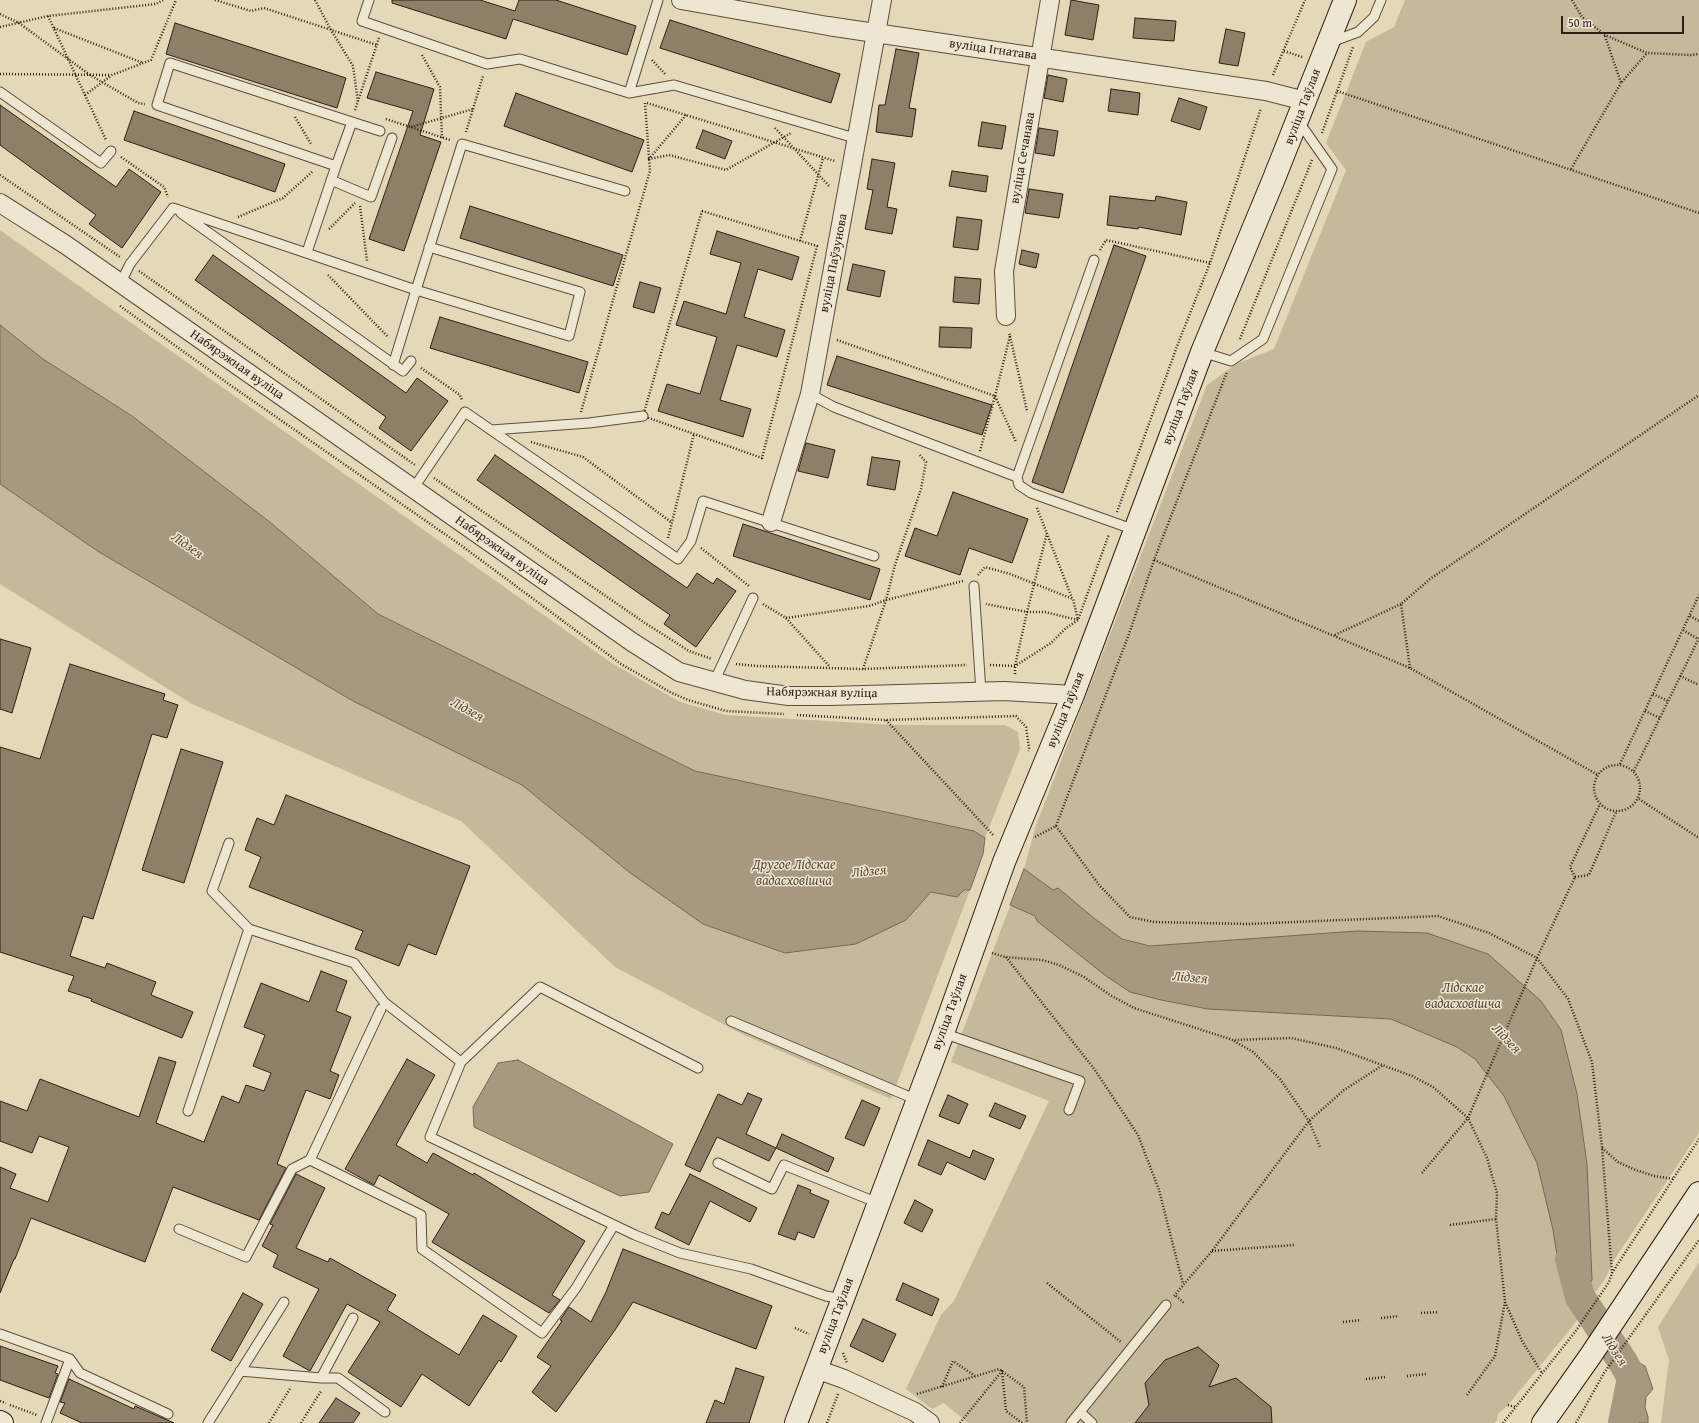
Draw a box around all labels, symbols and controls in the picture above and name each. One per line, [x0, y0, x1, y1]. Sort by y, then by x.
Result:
scale bar [1563, 8, 1686, 34]
text: 50 m [1568, 14, 1592, 31]
street label: вуліца Ігнатава [948, 36, 1038, 64]
street label: вуліца Таўлая [1281, 67, 1325, 147]
street label: вуліца Сечанава [1007, 111, 1039, 205]
street label: вуліца Паўзунова [817, 212, 851, 314]
street label: Набярэжная вуліца [187, 327, 287, 403]
street label: вуліца Таўлая [1159, 367, 1203, 447]
street label: Набярэжная вуліца [452, 513, 552, 589]
water label: Лідзея [168, 529, 206, 563]
street label: вуліца Таўлая [1044, 670, 1088, 750]
street label: Набярэжная вуліца [766, 684, 878, 702]
water label: Лідзея [447, 694, 487, 726]
water label: Другое Лідскае вадасховішча [752, 857, 836, 890]
water label: Лідзея [851, 862, 887, 882]
water label: Лідзея [1172, 968, 1208, 988]
street label: вуліца Таўлая [929, 972, 971, 1052]
water label: Лідскае вадасховішча [1425, 980, 1501, 1012]
water label: Лідзея [1488, 1020, 1524, 1058]
street label: вуліца Таўлая [814, 1276, 858, 1356]
water label: Лідзея [1597, 1331, 1631, 1369]

